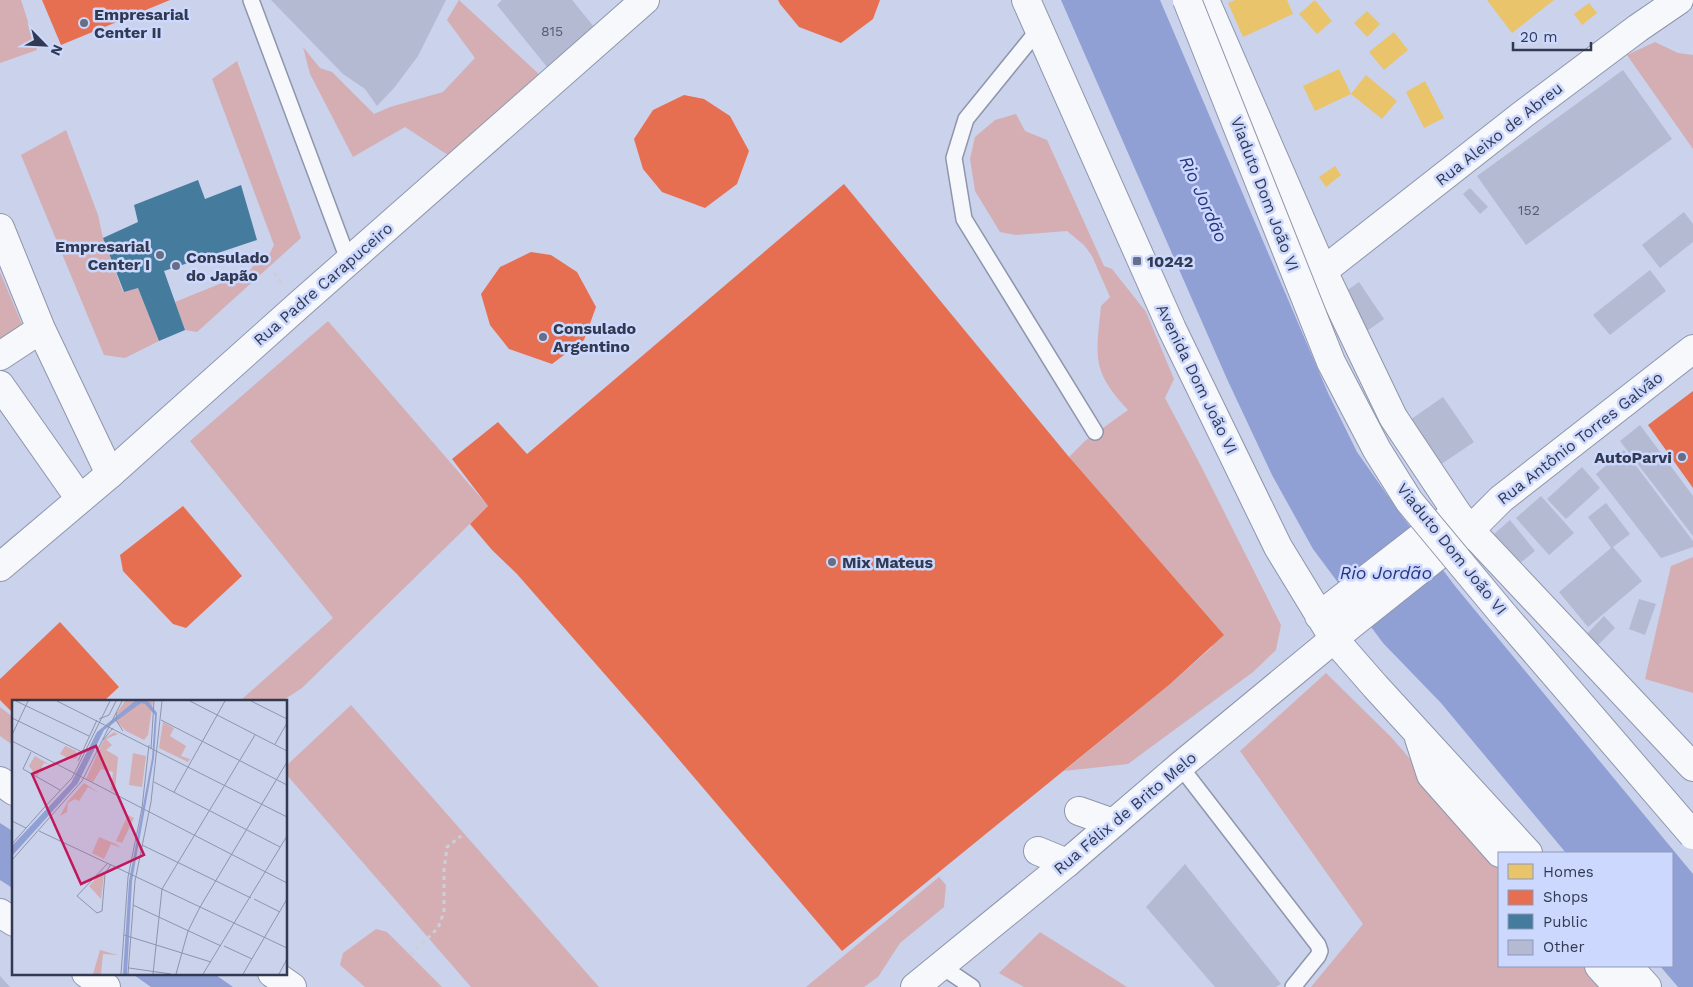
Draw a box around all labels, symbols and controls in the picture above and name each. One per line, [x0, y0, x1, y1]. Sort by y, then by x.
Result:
place label: Empresarial Center II [94, 5, 190, 42]
marker: Empresarial Center II [78, 17, 90, 29]
north arrow [20, 20, 70, 70]
scale bar [1513, 20, 1590, 52]
house number: 815 [541, 23, 563, 39]
text: 20 m [1520, 28, 1558, 46]
text: N [47, 42, 66, 58]
street label: Rua Aleixo de Abreu [1432, 78, 1566, 190]
street label: Viaduto Dom João VI [1227, 114, 1303, 274]
water label: Rio Jordão [1176, 153, 1232, 245]
house number: 152 [1518, 202, 1540, 218]
street label: Rua Padre Carapuceiro [250, 218, 396, 350]
place label: Empresarial Center I [55, 237, 151, 274]
place label: Consulado do Japão [186, 248, 269, 285]
marker: Empresarial Center I [154, 249, 166, 261]
place label: 10242 [1147, 252, 1193, 271]
marker: 10242 [1131, 255, 1143, 267]
marker: Consulado do Japão [170, 260, 182, 272]
street label: Avenida Dom João VI [1152, 301, 1242, 457]
place label: Consulado Argentino [553, 319, 636, 356]
marker: Consulado Argentino [537, 331, 549, 343]
street label: Rua Antônio Torres Galvão [1493, 367, 1667, 509]
place label: AutoParvi [1594, 448, 1672, 467]
marker: AutoParvi [1676, 451, 1688, 463]
street label: Viaduto Dom João VI [1393, 479, 1511, 619]
place label: Mix Mateus [842, 553, 934, 572]
marker: Mix Mateus [826, 556, 838, 568]
water label: Rio Jordão [1340, 562, 1432, 583]
inset map [12, 700, 288, 974]
street label: Rua Félix de Brito Melo [1050, 748, 1200, 878]
legend [1498, 852, 1673, 967]
text: Homes [1543, 863, 1594, 881]
text: Shops [1543, 888, 1588, 906]
text: Public [1543, 913, 1588, 931]
text: Other [1543, 938, 1585, 956]

